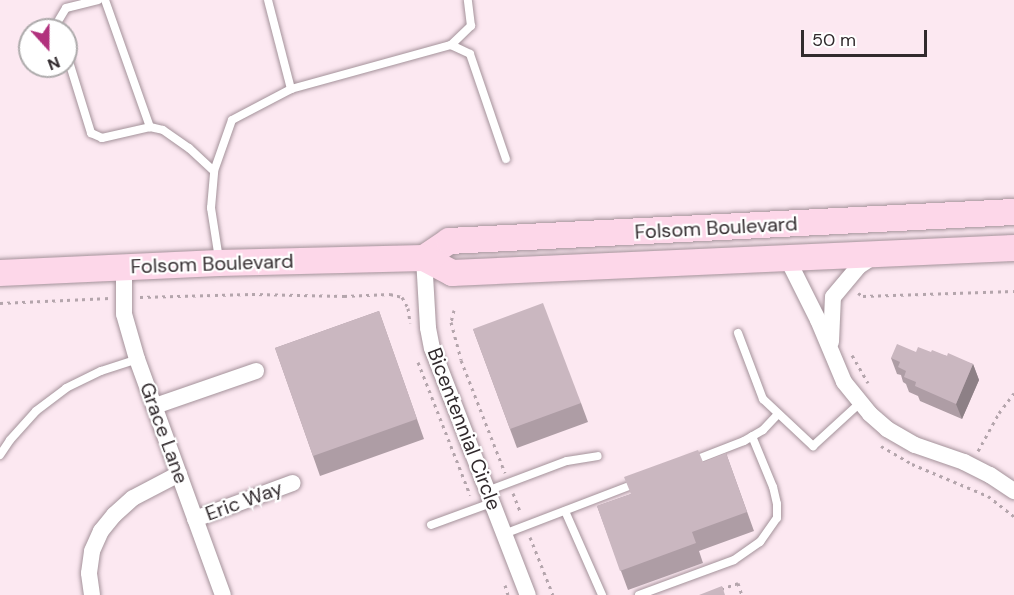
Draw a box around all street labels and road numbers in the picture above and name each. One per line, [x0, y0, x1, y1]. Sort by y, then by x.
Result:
street label: Folsom Boulevard [634, 212, 798, 244]
street label: Folsom Boulevard [130, 249, 294, 279]
street label: Bicentennial Circle [422, 344, 506, 514]
street label: Grace Lane [135, 379, 193, 487]
street label: Eric Way [202, 476, 286, 526]

